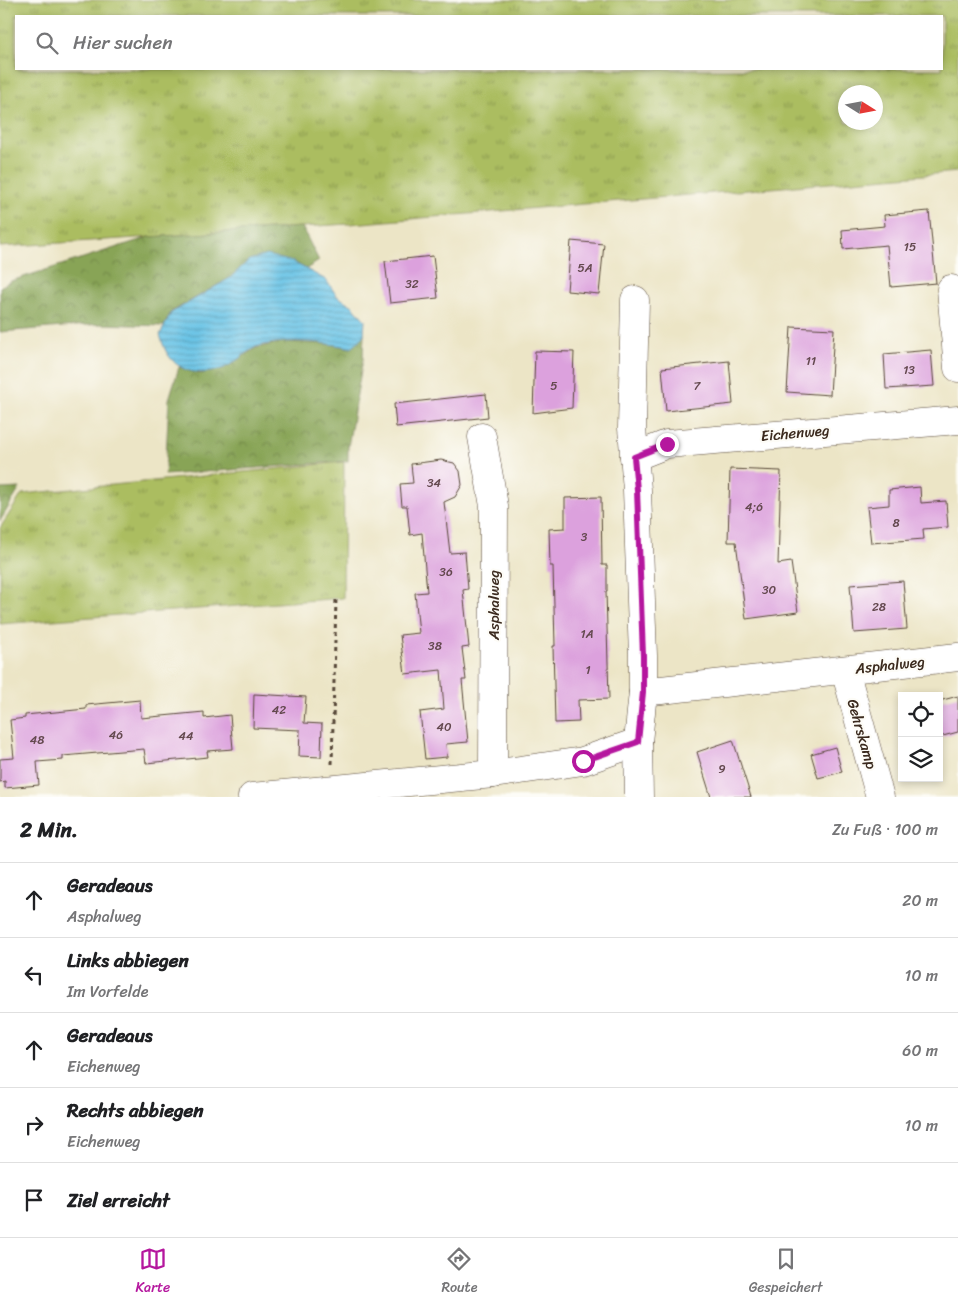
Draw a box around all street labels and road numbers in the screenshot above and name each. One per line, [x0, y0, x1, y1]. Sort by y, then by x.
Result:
street label: Eichenweg [760, 417, 831, 449]
street label: Asphalweg [481, 570, 507, 641]
street label: Asphalweg [853, 648, 926, 682]
street label: Gehrskamp [840, 696, 884, 772]

